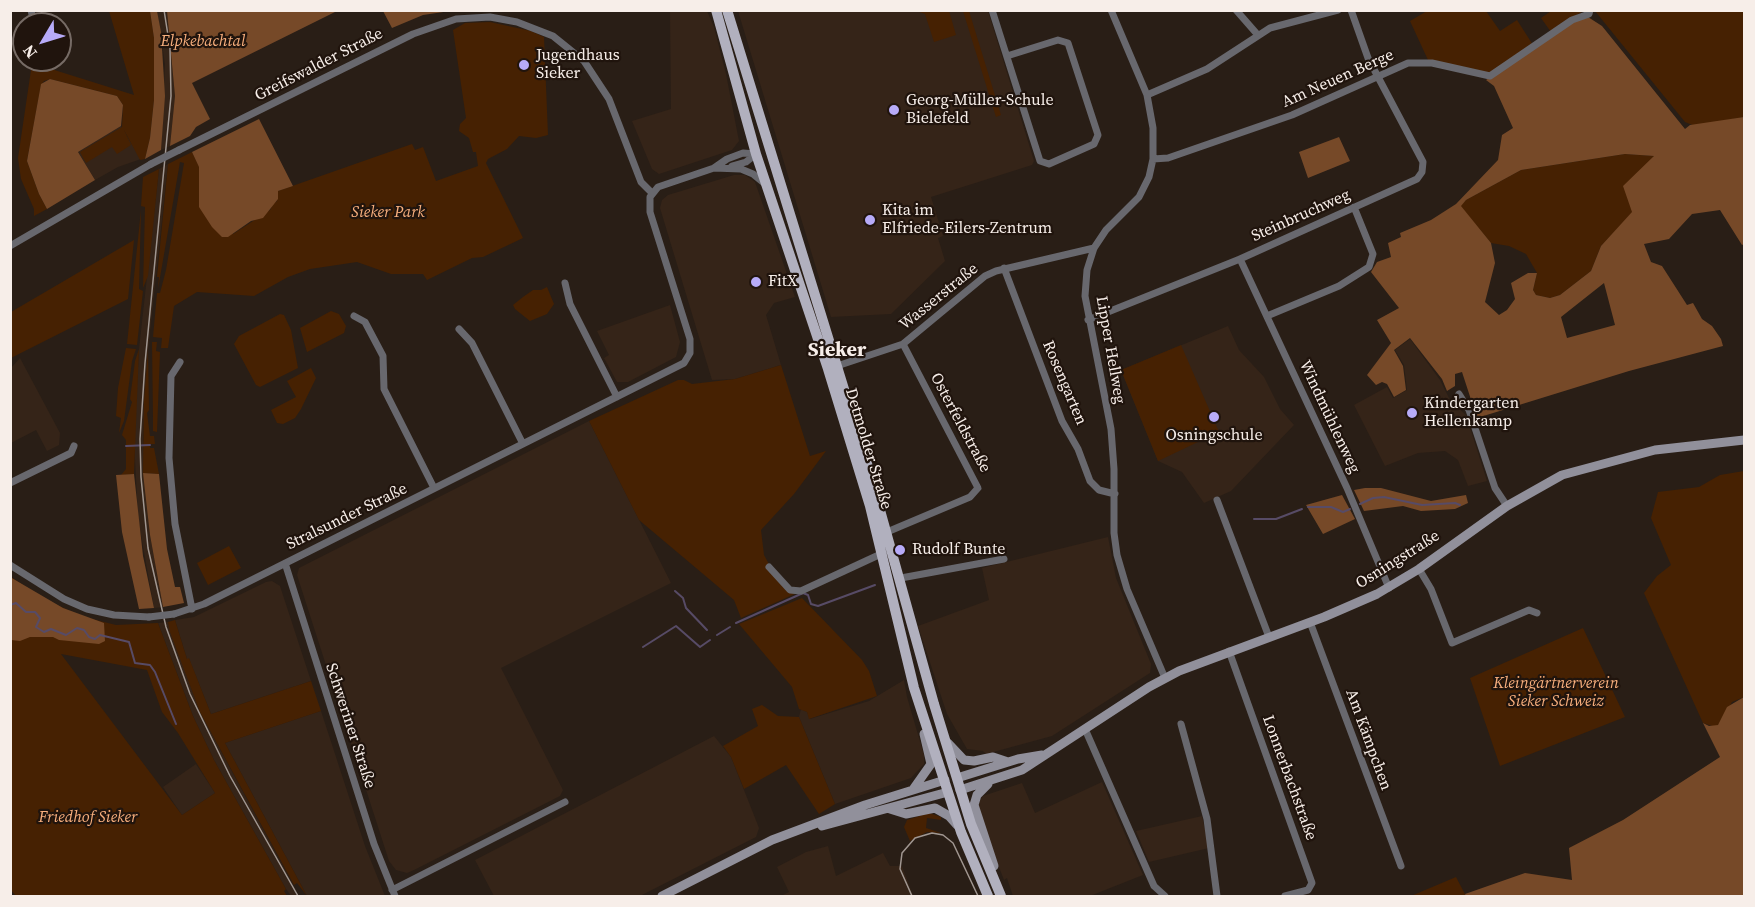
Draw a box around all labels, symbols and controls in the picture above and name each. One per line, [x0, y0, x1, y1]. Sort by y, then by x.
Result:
north arrow [12, 12, 72, 72]
street label: Greifswalder Straße [252, 24, 386, 106]
park label: Elpkebachtal [161, 32, 245, 52]
text: N [17, 40, 42, 63]
place label: Jugendhaus Sieker [536, 46, 620, 84]
street label: Am Neuen Berge [1279, 46, 1397, 112]
marker: Jugendhaus Sieker [517, 58, 531, 72]
place label: Georg-Müller-Schule Bielefeld [906, 91, 1054, 129]
marker: Georg-Müller-Schule Bielefeld [887, 103, 901, 117]
street label: Steinbruchweg [1249, 186, 1353, 246]
place label: Kita im Elfriede-Eilers-Zentrum [882, 201, 1052, 239]
park label: Sieker Park [351, 203, 425, 223]
marker: Kita im Elfriede-Eilers-Zentrum [863, 213, 877, 227]
street label: Wasserstraße [896, 259, 982, 335]
place label: FitX [768, 272, 797, 292]
marker: FitX [749, 275, 763, 289]
street label: Lipper Hellweg [1091, 295, 1129, 405]
street label: Rosengarten [1038, 338, 1090, 428]
district label: Sieker [808, 339, 866, 363]
street label: Windmühlenweg [1294, 357, 1364, 477]
street label: Osterfeldstraße [926, 370, 994, 476]
street label: Detmolder Straße [840, 386, 896, 512]
place label: Kindergarten Hellenkamp [1424, 394, 1519, 432]
marker: Kindergarten Hellenkamp [1405, 406, 1419, 420]
marker: Osningschule [1207, 410, 1221, 424]
place label: Osningschule [1165, 426, 1263, 446]
street label: Stralsunder Straße [283, 479, 411, 555]
street label: Osningstraße [1353, 527, 1443, 593]
place label: Rudolf Bunte [912, 540, 1005, 560]
marker: Rudolf Bunte [893, 543, 907, 557]
street label: Schweriner Straße [321, 661, 379, 791]
park label: Kleingärtnerverein Sieker Schweiz [1493, 674, 1619, 712]
street label: Am Kämpchen [1341, 687, 1395, 793]
street label: Lonnerbachstraße [1257, 713, 1321, 843]
park label: Friedhof Sieker [39, 808, 137, 828]

